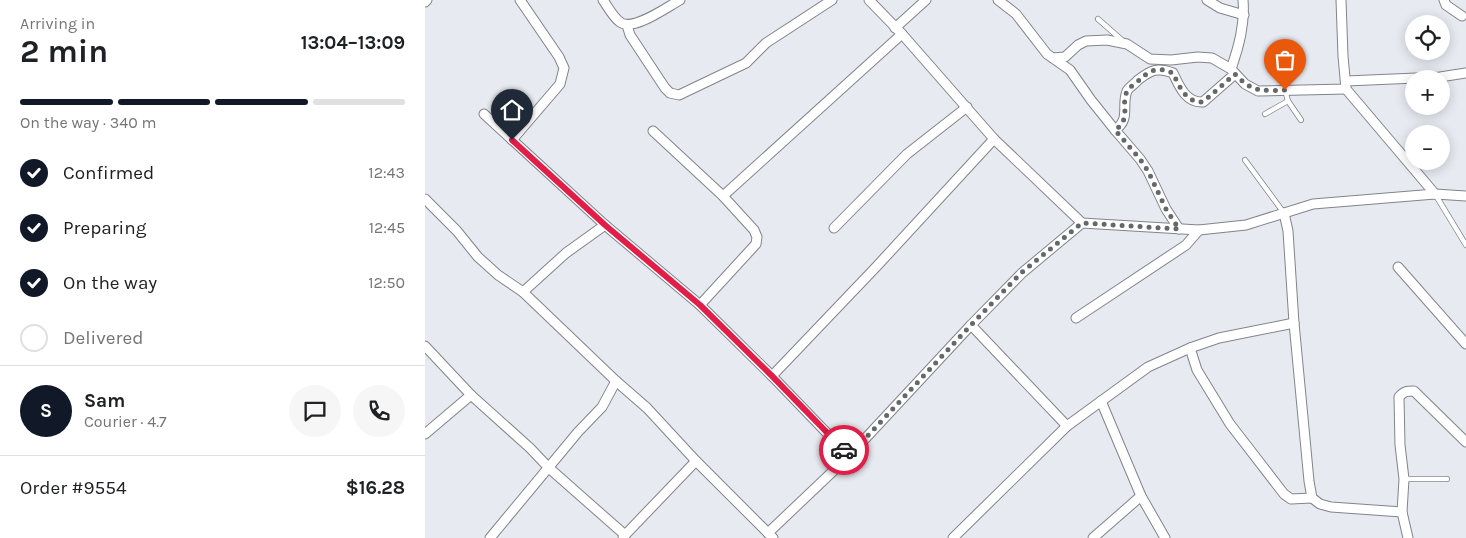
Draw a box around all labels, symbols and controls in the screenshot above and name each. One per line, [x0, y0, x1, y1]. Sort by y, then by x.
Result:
text: Arriving in [20, 14, 95, 33]
map controls [1405, 15, 1450, 170]
button: locate [1405, 15, 1450, 60]
text: 13:04–13:09 [301, 32, 405, 54]
text: 2 min [20, 33, 108, 70]
pin [1264, 39, 1306, 90]
icon: bag [1271, 46, 1299, 74]
button: + [1405, 70, 1450, 115]
pin [491, 89, 533, 140]
icon: home [498, 96, 526, 124]
text: On the way · 340 m [20, 113, 156, 132]
button: − [1405, 125, 1450, 170]
icon: check [20, 159, 48, 187]
text: Confirmed [63, 162, 154, 184]
text: 12:43 [368, 163, 405, 182]
icon: check [20, 214, 48, 242]
text: Preparing [63, 217, 146, 239]
text: 12:45 [369, 218, 405, 237]
icon: check [20, 269, 48, 297]
text: On the way [63, 272, 157, 294]
text: 12:50 [368, 273, 405, 292]
text: Delivered [63, 327, 143, 349]
button: chat [289, 385, 341, 437]
button: phone [353, 385, 405, 437]
text: Sam [84, 390, 125, 412]
text: S [40, 400, 52, 422]
text: Courier · 4.7 [84, 412, 167, 431]
courier [819, 425, 869, 475]
icon: car [830, 436, 858, 464]
text: Order #9554 [20, 477, 127, 499]
text: $16.28 [346, 477, 405, 499]

